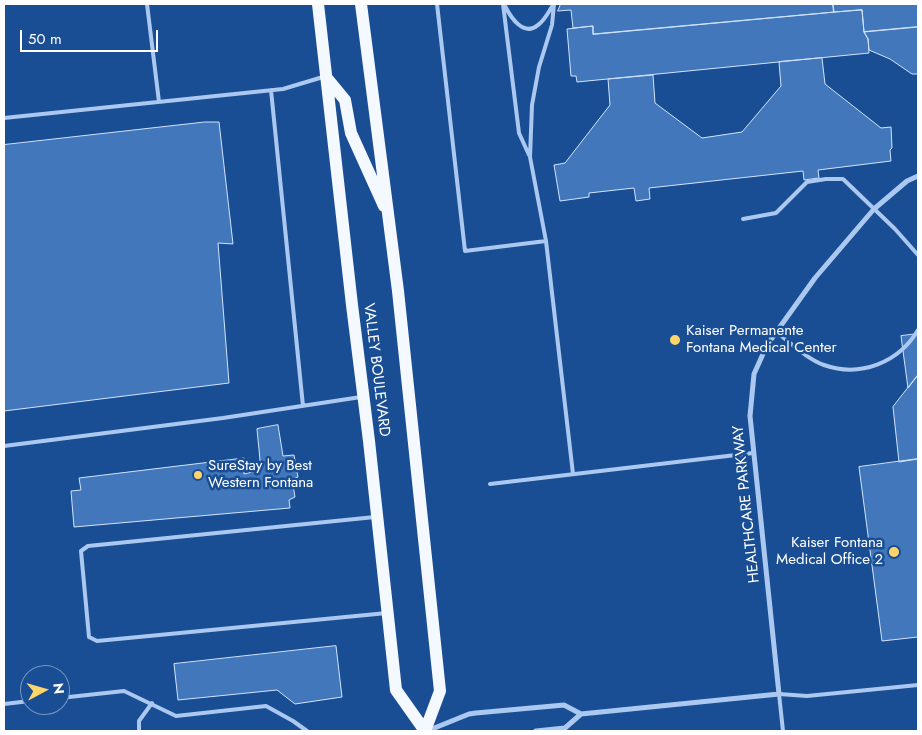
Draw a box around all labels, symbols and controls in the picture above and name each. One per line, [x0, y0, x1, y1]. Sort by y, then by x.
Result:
scale bar [22, 20, 160, 52]
text: 50 m [28, 28, 62, 50]
street label: VALLEY BOULEVARD [359, 302, 393, 438]
place label: Kaiser Permanente Fontana Medical Center [686, 322, 837, 357]
marker: Kaiser Permanente Fontana Medical Center [668, 333, 682, 347]
street label: HEALTHCARE PARKWAY [730, 424, 764, 584]
place label: SureStay by Best Western Fontana [208, 457, 313, 492]
marker: SureStay by Best Western Fontana [192, 469, 204, 481]
place label: Kaiser Fontana Medical Office 2 [776, 534, 883, 569]
marker: Kaiser Fontana Medical Office 2 [887, 545, 901, 559]
north arrow [20, 665, 70, 715]
text: N [48, 682, 69, 695]

